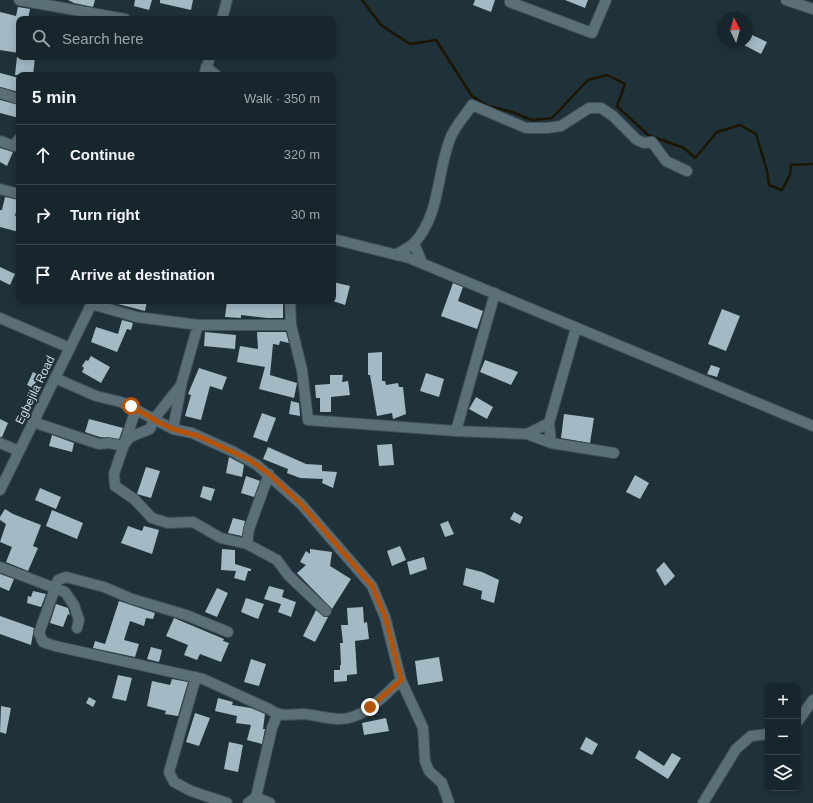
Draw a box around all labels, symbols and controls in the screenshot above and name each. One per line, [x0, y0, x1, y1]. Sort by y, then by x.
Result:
north arrow [717, 12, 753, 48]
search box [16, 16, 336, 60]
icon: search [30, 27, 52, 49]
text: Search here [62, 30, 144, 47]
text: 5 min [32, 88, 76, 107]
text: Walk · 350 m [244, 91, 320, 106]
icon: ahead [32, 144, 54, 166]
text: Continue [70, 146, 135, 163]
text: 320 m [284, 147, 320, 162]
icon: right [32, 204, 54, 226]
text: Turn right [70, 206, 140, 223]
text: 30 m [291, 207, 320, 222]
icon: arrive [32, 264, 54, 286]
text: Arrive at destination [70, 266, 215, 283]
street label: Egbejila Road [12, 353, 58, 427]
route start [122, 397, 140, 415]
map controls [765, 683, 801, 791]
button: + [765, 683, 801, 719]
route end [361, 698, 379, 716]
button: − [765, 719, 801, 755]
button: layers [765, 755, 801, 791]

